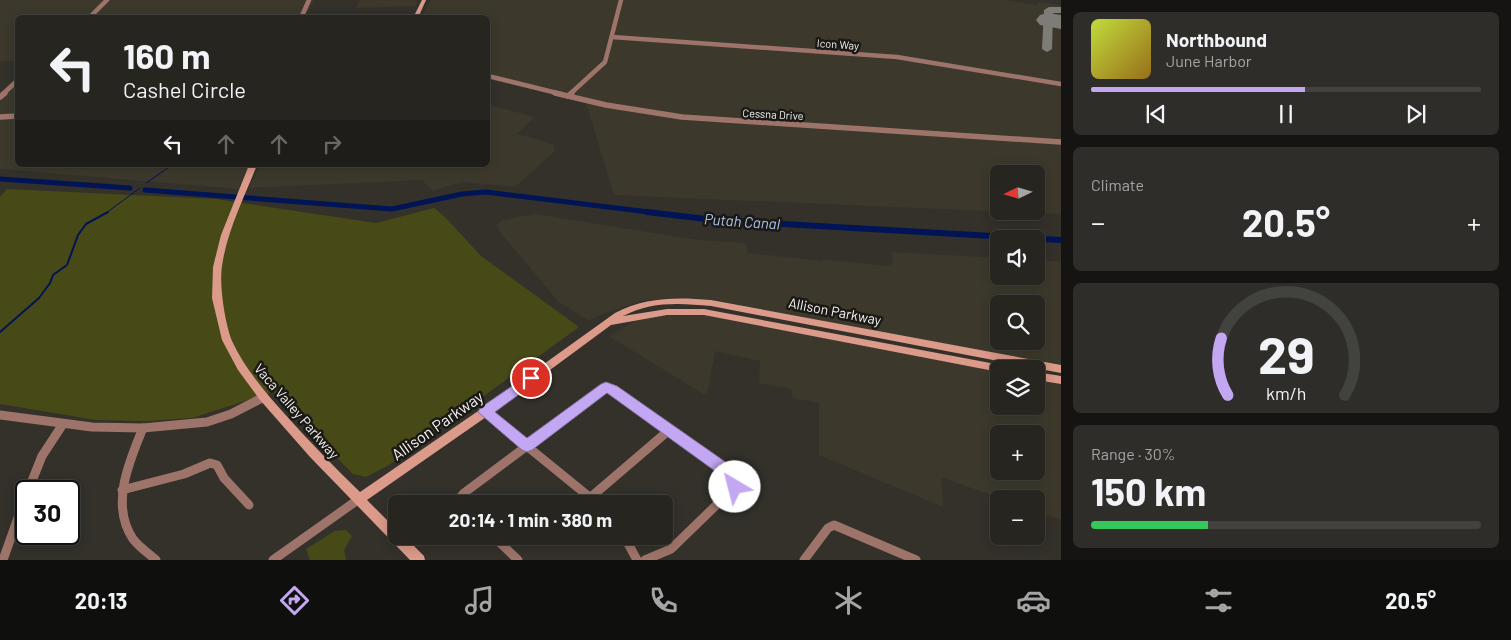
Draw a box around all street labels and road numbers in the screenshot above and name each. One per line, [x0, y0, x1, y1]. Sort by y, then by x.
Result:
street label: Icon Way [816, 36, 860, 52]
street label: Cessna Drive [742, 106, 804, 122]
street label: Allison Parkway [787, 294, 883, 328]
street label: Vaca Valley Parkway [251, 360, 343, 463]
street label: Allison Parkway [387, 386, 487, 464]

